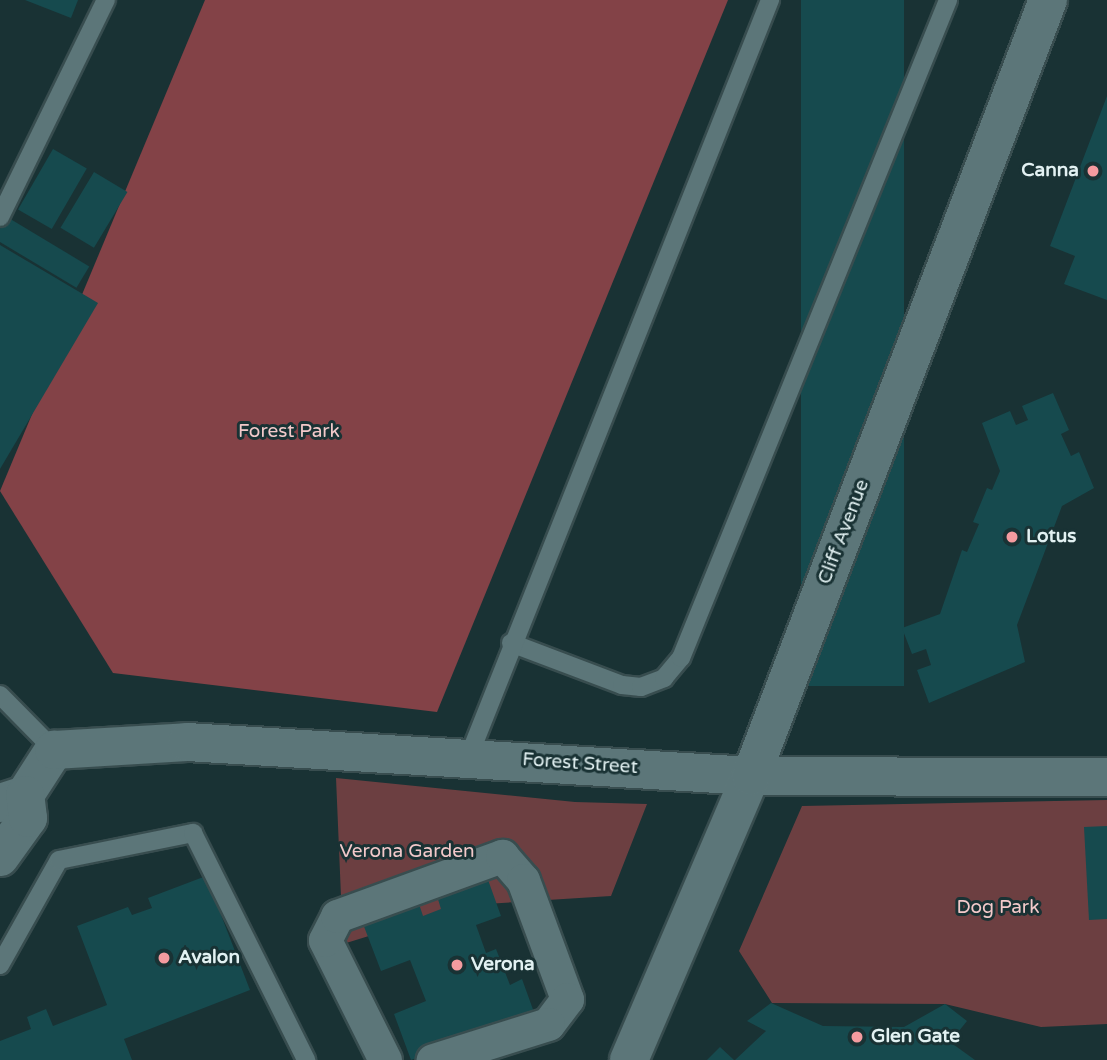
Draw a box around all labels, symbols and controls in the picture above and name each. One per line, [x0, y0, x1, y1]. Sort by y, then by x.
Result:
place label: Canna [1021, 160, 1079, 182]
marker: Canna [1085, 163, 1101, 179]
park label: Forest Park [238, 421, 340, 443]
street label: Cliff Avenue [814, 476, 874, 588]
place label: Lotus [1026, 526, 1076, 548]
marker: Lotus [1004, 529, 1020, 545]
street label: Forest Street [522, 749, 638, 779]
park label: Verona Garden [340, 841, 474, 863]
park label: Dog Park [957, 897, 1039, 919]
place label: Avalon [178, 947, 240, 969]
marker: Avalon [156, 950, 172, 966]
place label: Verona [471, 954, 535, 976]
marker: Verona [449, 957, 465, 973]
place label: Glen Gate [871, 1026, 960, 1048]
marker: Glen Gate [849, 1029, 865, 1045]

